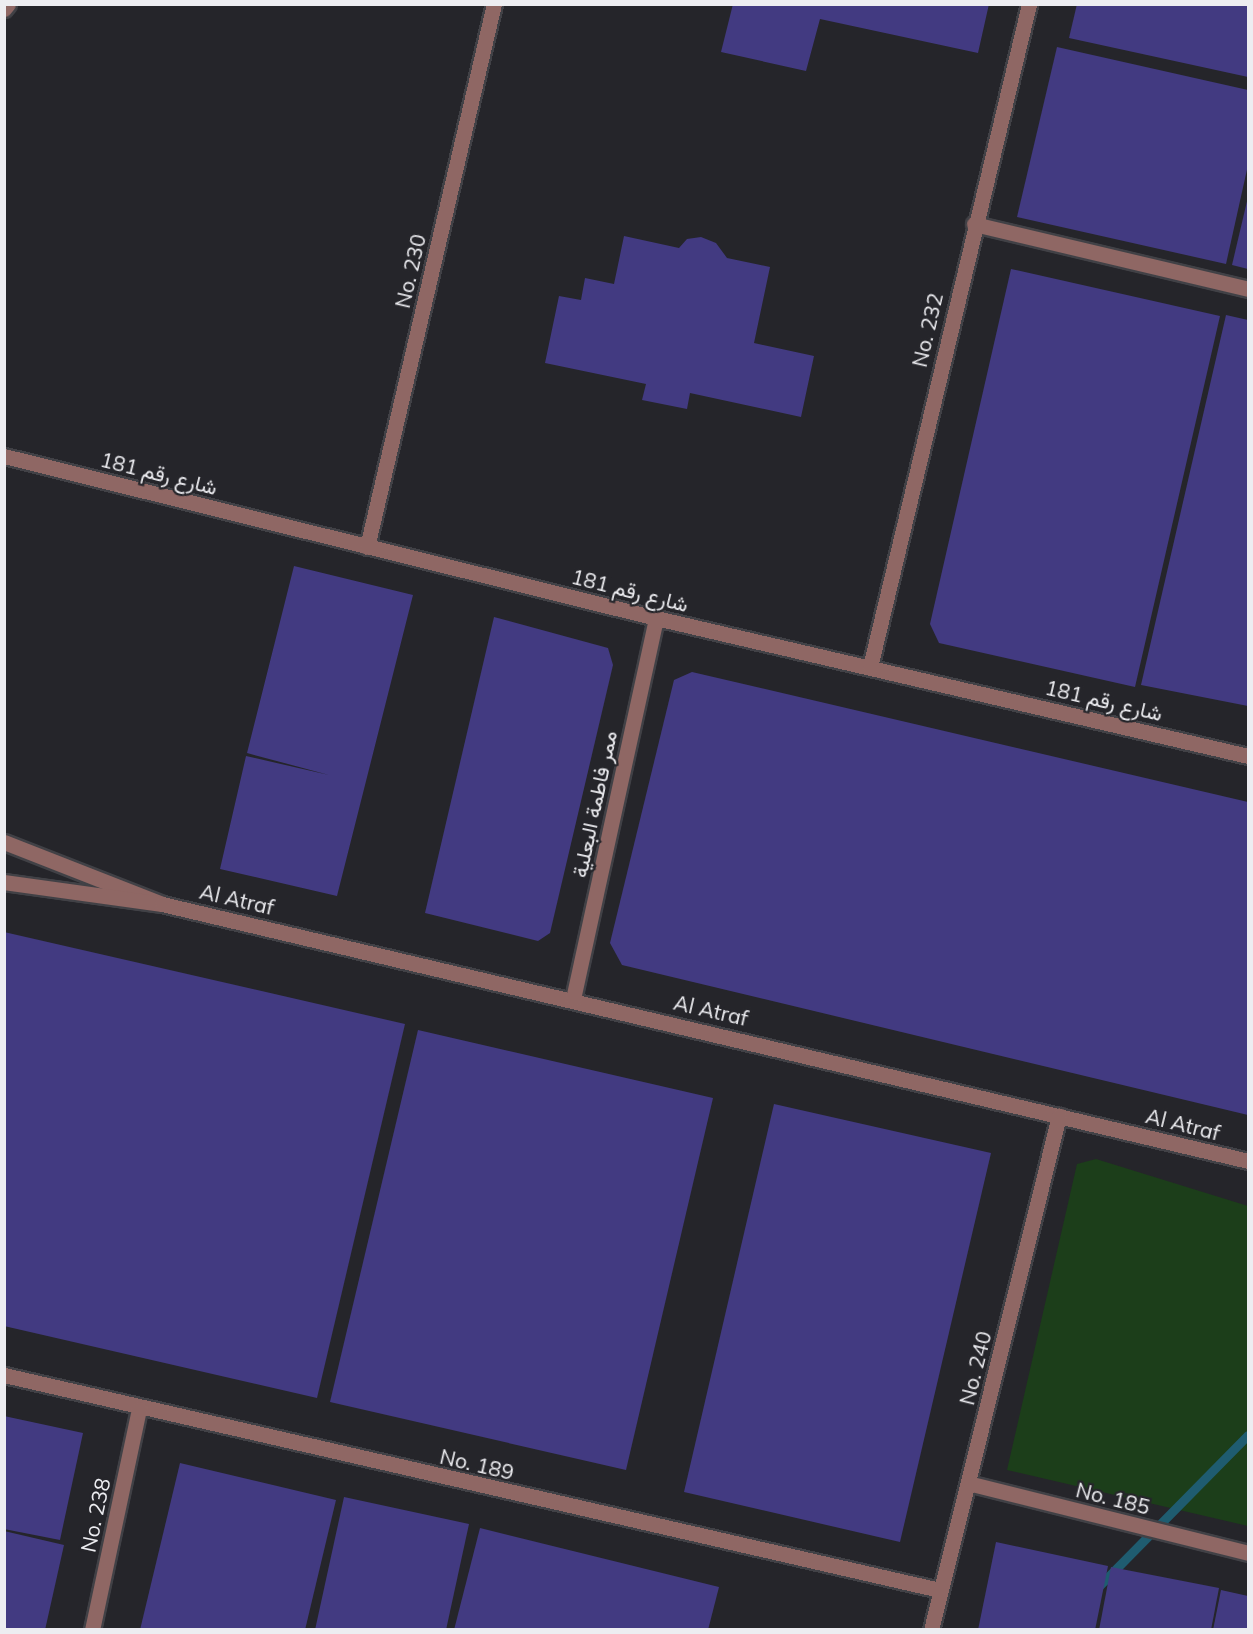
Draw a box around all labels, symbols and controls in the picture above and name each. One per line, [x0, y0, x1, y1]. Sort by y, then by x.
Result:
street label: No. 230 [389, 231, 431, 311]
street label: No. 232 [906, 290, 948, 370]
street label: شارع رقم 181 [98, 446, 220, 500]
street label: شارع رقم 181 [569, 563, 691, 617]
street label: شارع رقم 181 [1043, 674, 1165, 726]
street label: ممر فاطمة البعلية [566, 728, 622, 880]
street label: Al Atraf [197, 878, 277, 920]
street label: Al Atraf [671, 989, 751, 1031]
street label: Al Atraf [1143, 1103, 1223, 1145]
street label: No. 240 [954, 1328, 996, 1408]
street label: No. 189 [437, 1443, 517, 1485]
street label: No. 238 [75, 1476, 115, 1554]
street label: No. 185 [1073, 1477, 1153, 1519]

